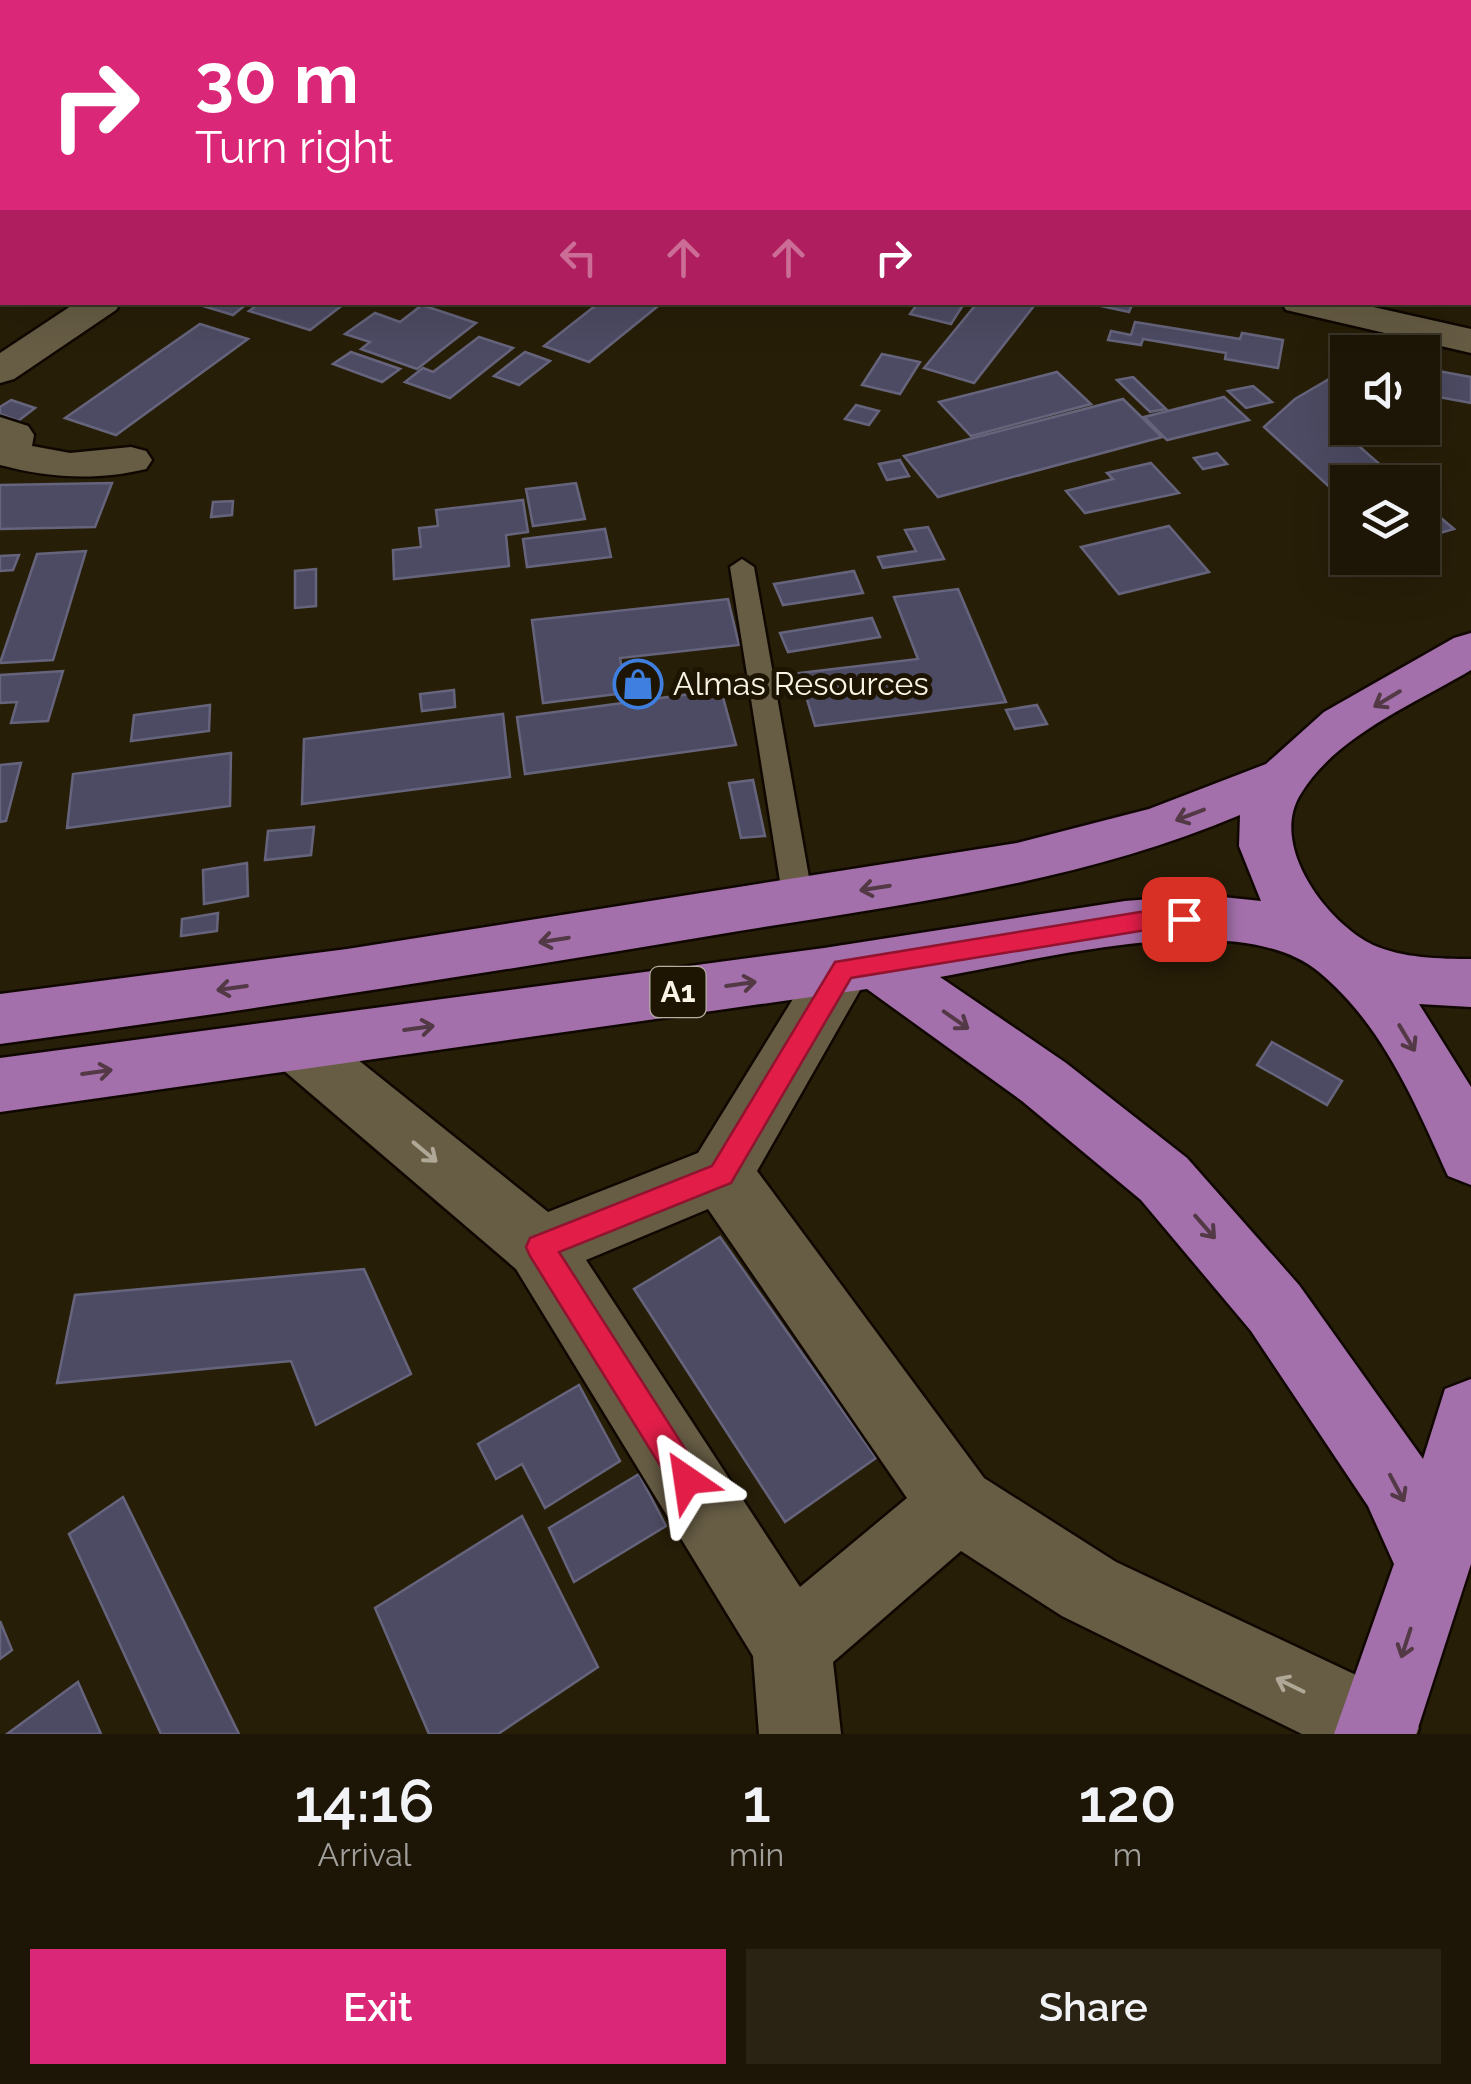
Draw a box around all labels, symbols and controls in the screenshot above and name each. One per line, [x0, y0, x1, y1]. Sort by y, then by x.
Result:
text: 30 m [195, 37, 359, 119]
icon: right [30, 40, 160, 170]
text: Turn right [195, 121, 393, 174]
icon: left [551, 230, 606, 285]
icon: ahead [656, 230, 711, 285]
icon: ahead [761, 230, 816, 285]
icon: right [866, 230, 921, 285]
map controls [1330, 335, 1440, 575]
button: sound [1330, 335, 1440, 445]
button: layers [1330, 465, 1440, 575]
shop icon: Almas Resources [612, 658, 664, 710]
place label: Almas Resources [673, 665, 929, 702]
one-way arrow [1373, 689, 1402, 709]
one-way arrow [1176, 807, 1206, 825]
pin [1142, 877, 1227, 962]
one-way arrow [859, 879, 891, 898]
icon: arrive [1157, 892, 1212, 947]
one-way arrow [538, 931, 570, 949]
road number: A1 [650, 967, 706, 1017]
one-way arrow [724, 974, 756, 992]
one-way arrow [217, 979, 249, 998]
one-way arrow [942, 1009, 969, 1030]
one-way arrow [402, 1018, 434, 1037]
one-way arrow [1397, 1023, 1417, 1052]
one-way arrow [80, 1062, 112, 1081]
one-way arrow [411, 1141, 437, 1163]
one-way arrow [1194, 1213, 1216, 1239]
position arrow [635, 1428, 739, 1532]
one-way arrow [1388, 1473, 1407, 1503]
one-way arrow [1396, 1627, 1414, 1659]
one-way arrow [1276, 1675, 1306, 1694]
text: 14:16 [294, 1766, 435, 1836]
text: 1 [742, 1766, 771, 1836]
text: 120 [1078, 1766, 1177, 1836]
text: Arrival [318, 1836, 411, 1873]
text: min [729, 1836, 784, 1873]
text: m [1113, 1836, 1142, 1873]
button: Exit [30, 1949, 726, 2064]
button: Share [746, 1949, 1441, 2064]

